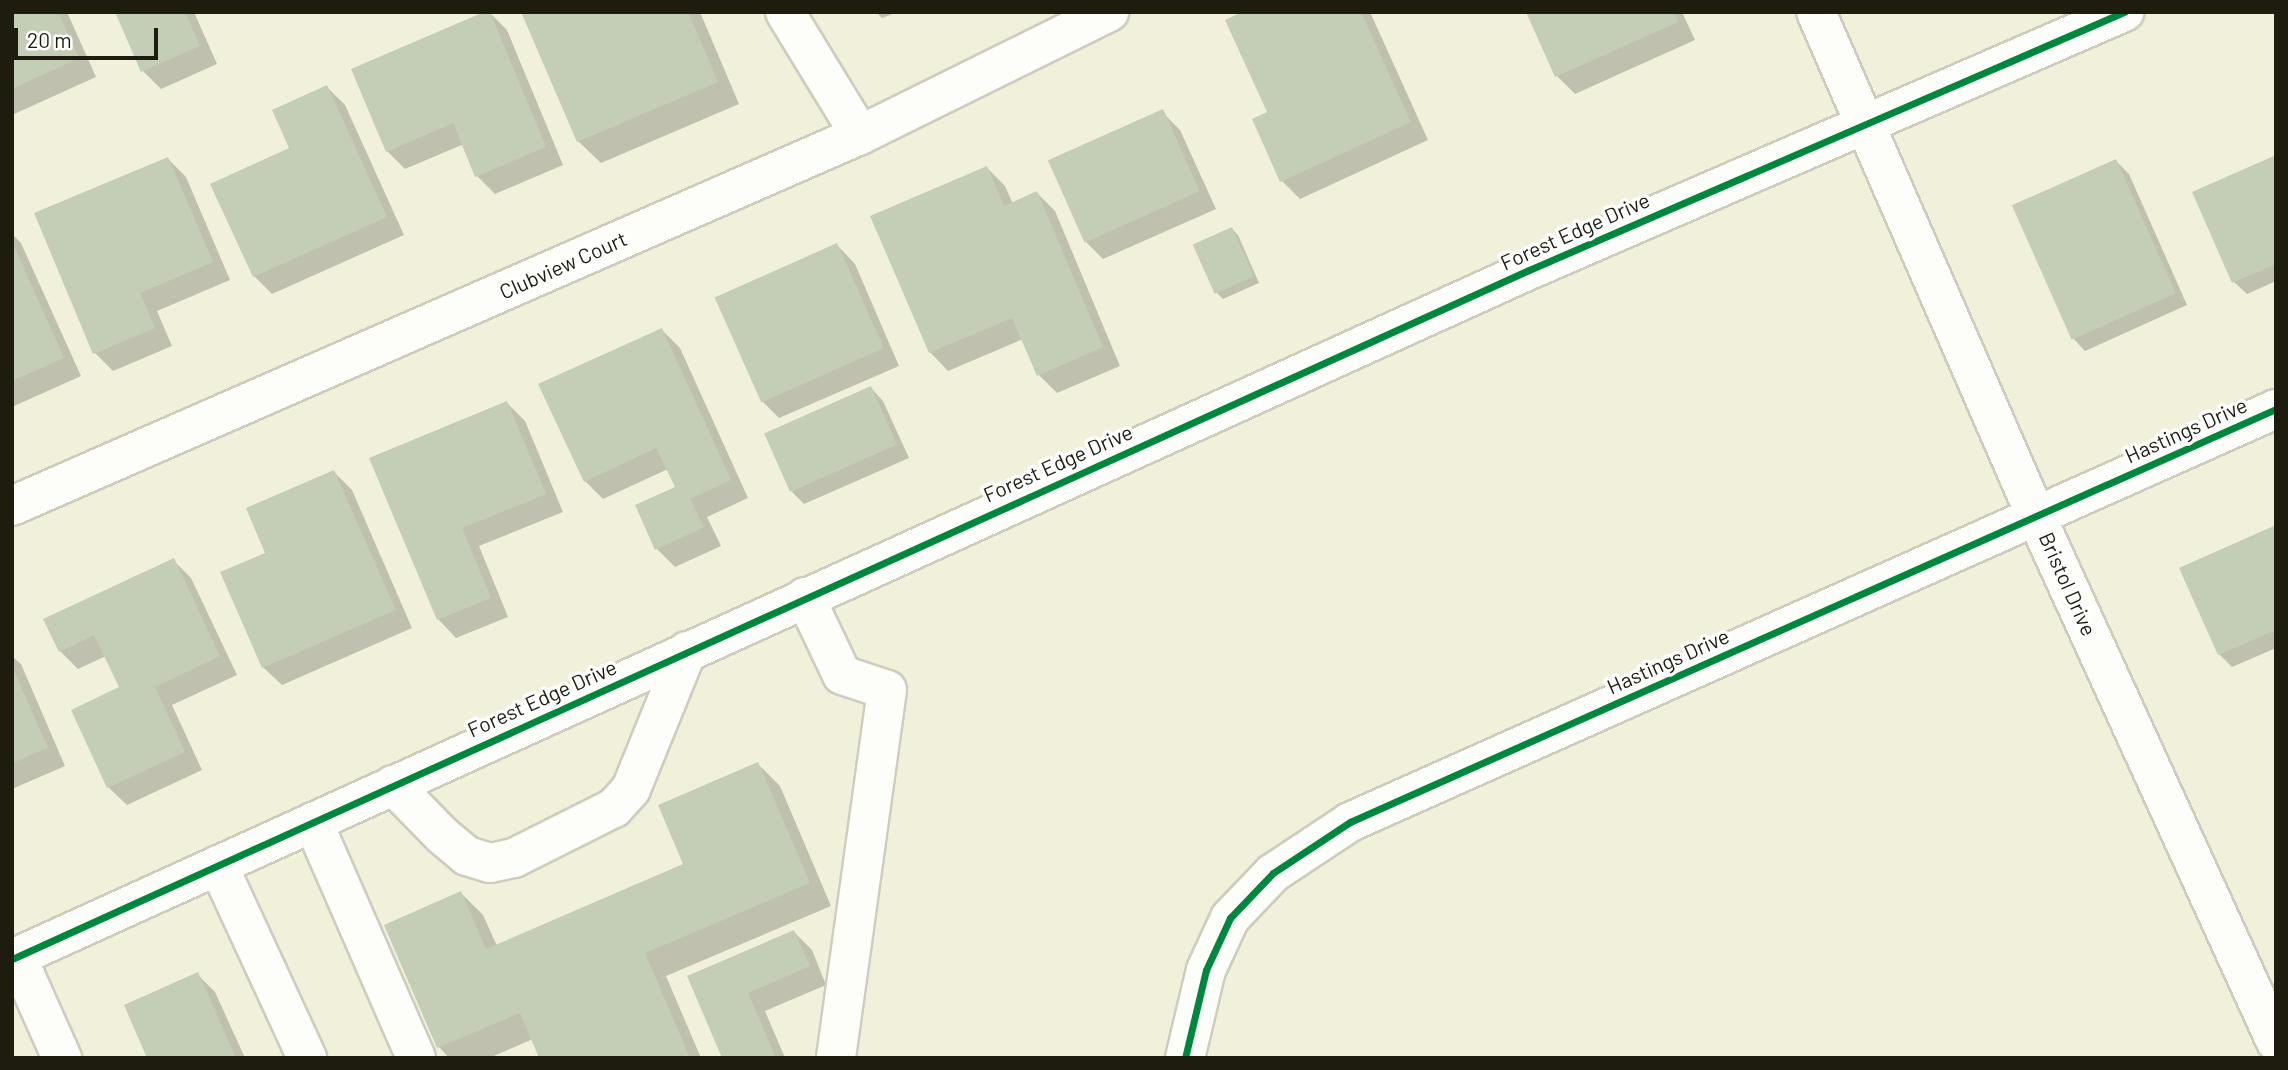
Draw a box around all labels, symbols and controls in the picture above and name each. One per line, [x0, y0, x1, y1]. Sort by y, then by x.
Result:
scale bar [18, 14, 161, 58]
text: 20 m [27, 27, 72, 52]
street label: Forest Edge Drive [1497, 187, 1653, 275]
street label: Clubview Court [495, 226, 631, 304]
street label: Hastings Drive [2121, 392, 2251, 468]
street label: Forest Edge Drive [980, 419, 1136, 507]
street label: Bristol Drive [2034, 528, 2102, 640]
street label: Hastings Drive [1603, 623, 1733, 699]
street label: Forest Edge Drive [464, 654, 620, 742]

